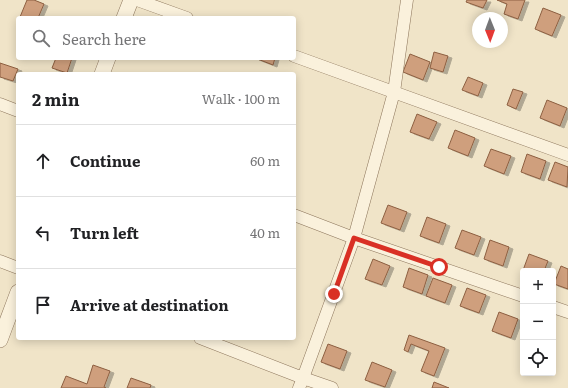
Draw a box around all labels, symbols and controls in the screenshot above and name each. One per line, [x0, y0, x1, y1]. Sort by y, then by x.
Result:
north arrow [472, 12, 508, 48]
search box [16, 16, 296, 60]
icon: search [30, 27, 52, 49]
text: Search here [62, 27, 146, 50]
text: 2 min [32, 86, 80, 111]
text: Walk · 100 m [202, 89, 280, 108]
text: Continue [70, 149, 140, 172]
icon: ahead [32, 150, 54, 172]
text: 60 m [250, 151, 280, 170]
text: Turn left [70, 221, 139, 244]
icon: left [32, 222, 54, 244]
text: 40 m [250, 223, 280, 242]
route start [430, 258, 448, 276]
map controls [520, 268, 556, 376]
button: + [520, 268, 556, 304]
route end [325, 285, 343, 303]
text: Arrive at destination [70, 293, 229, 316]
icon: arrive [32, 294, 54, 316]
button: − [520, 304, 556, 340]
button: locate [520, 340, 556, 376]

